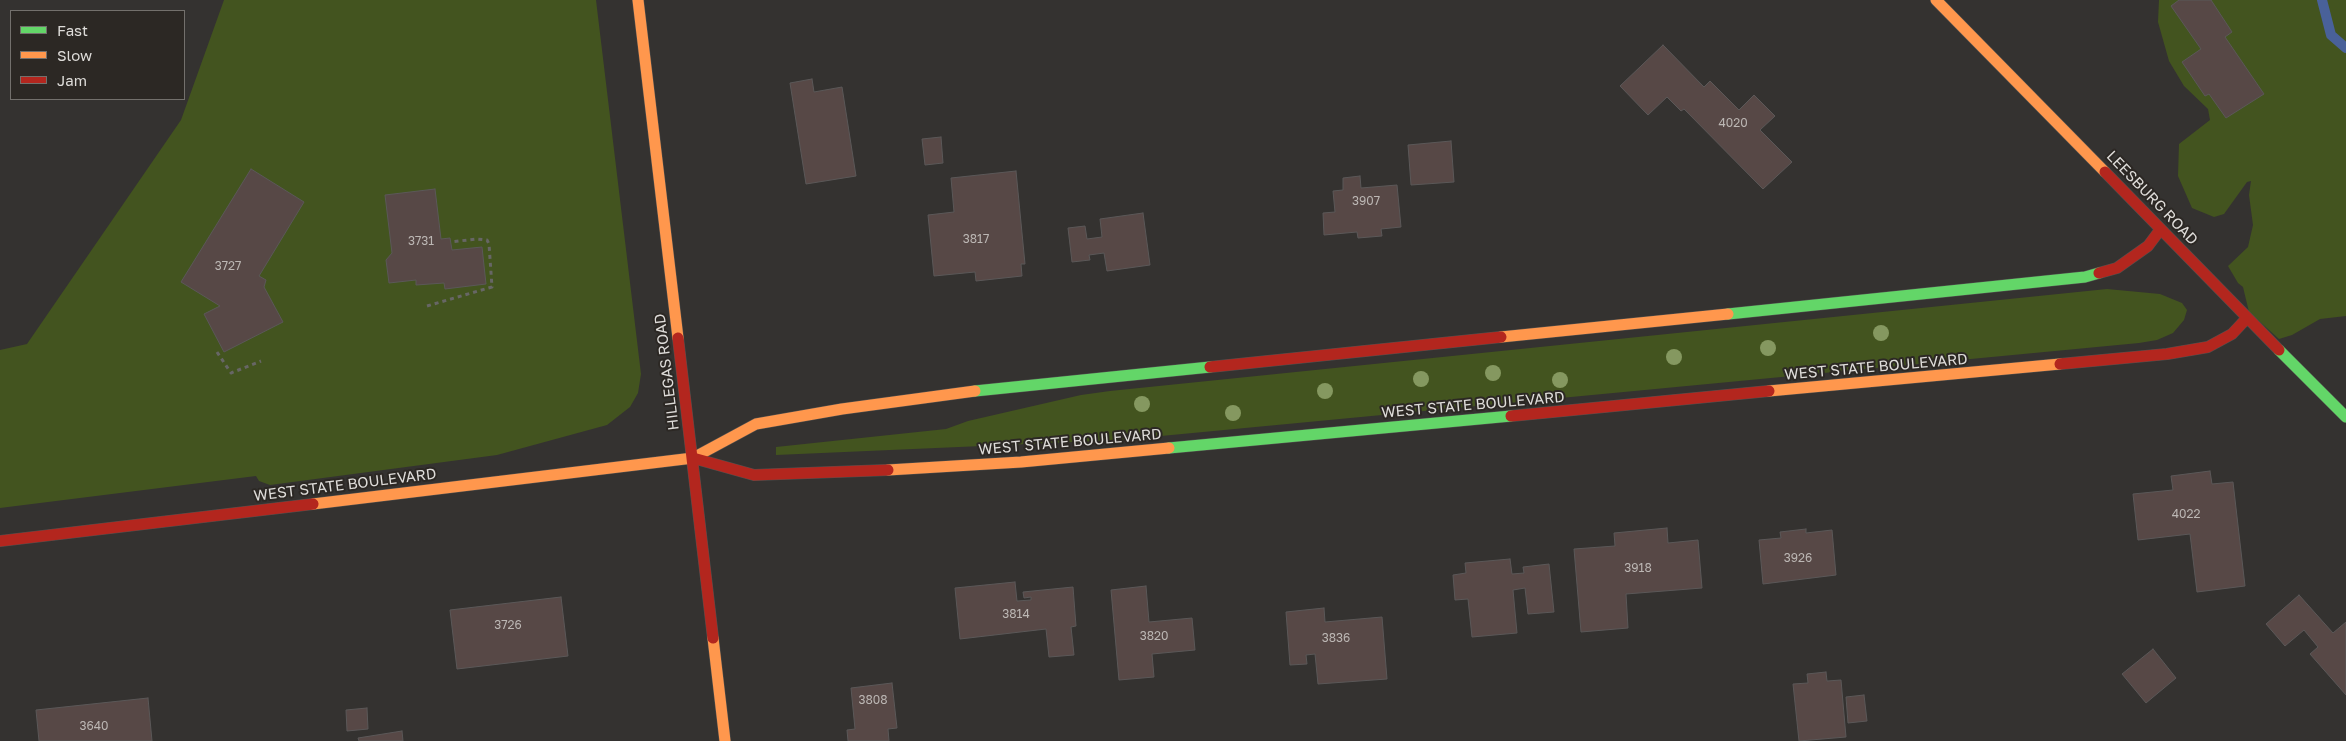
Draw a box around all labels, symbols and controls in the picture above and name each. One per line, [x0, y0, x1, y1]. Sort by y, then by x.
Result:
legend [10, 10, 185, 100]
text: Fast [57, 21, 88, 39]
text: Slow [57, 46, 92, 64]
text: Jam [57, 71, 87, 89]
house number: 4020 [1718, 116, 1748, 130]
street label: LEESBURG ROAD [2103, 147, 2201, 249]
house number: 3907 [1352, 194, 1380, 208]
house number: 3817 [963, 232, 989, 246]
house number: 3731 [408, 234, 434, 248]
house number: 3727 [215, 259, 241, 273]
street label: HILLEGAS ROAD [651, 313, 683, 431]
street label: WEST STATE BOULEVARD [1784, 350, 1968, 384]
street label: WEST STATE BOULEVARD [1381, 388, 1565, 422]
street label: WEST STATE BOULEVARD [978, 425, 1162, 459]
street label: WEST STATE BOULEVARD [253, 465, 437, 505]
house number: 4022 [2172, 507, 2200, 521]
house number: 3926 [1784, 551, 1812, 565]
house number: 3918 [1624, 561, 1652, 575]
house number: 3814 [1002, 607, 1030, 621]
house number: 3726 [494, 618, 522, 632]
house number: 3820 [1140, 629, 1168, 643]
house number: 3836 [1322, 631, 1350, 645]
house number: 3808 [858, 693, 888, 707]
house number: 3640 [79, 719, 109, 733]

